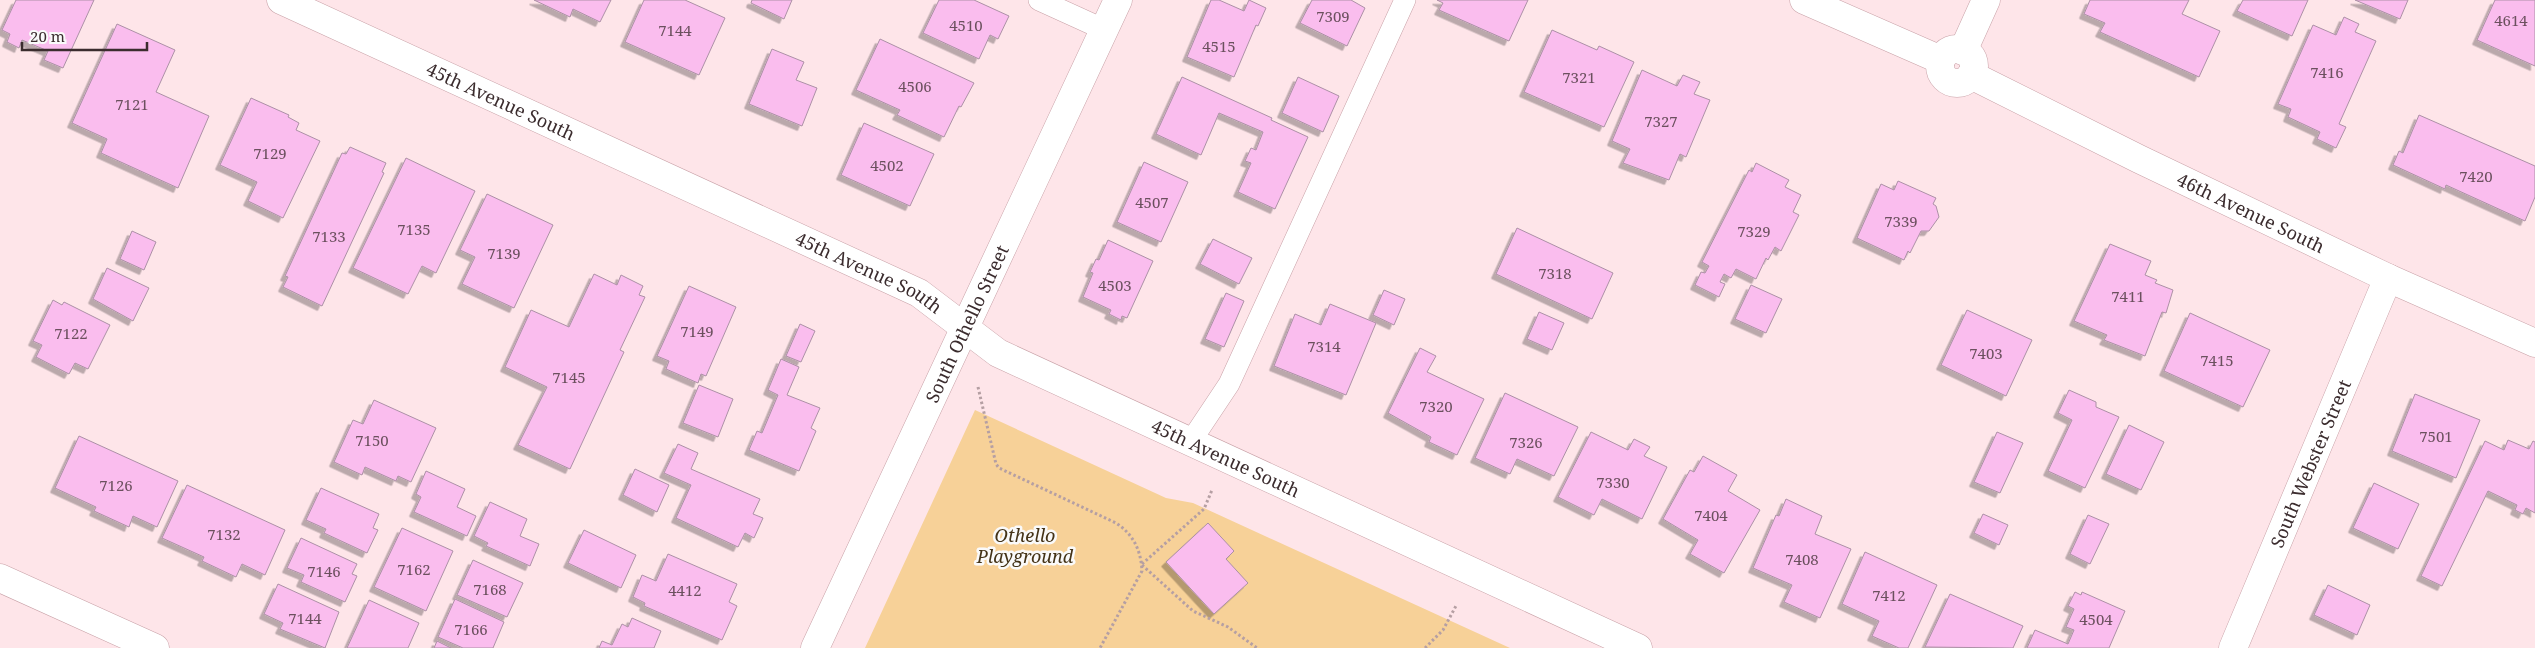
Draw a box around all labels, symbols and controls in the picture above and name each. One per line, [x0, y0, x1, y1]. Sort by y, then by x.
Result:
house number: 7309 [1316, 6, 1350, 26]
house number: 4614 [2494, 10, 2528, 30]
house number: 4510 [949, 15, 983, 35]
scale bar [22, 20, 148, 52]
house number: 7144 [658, 20, 692, 40]
text: 20 m [30, 26, 65, 46]
house number: 4515 [1202, 36, 1236, 56]
street label: 45th Avenue South [423, 56, 579, 146]
house number: 7416 [2310, 62, 2344, 82]
house number: 7321 [1562, 67, 1596, 87]
house number: 4506 [898, 76, 932, 96]
house number: 7121 [115, 94, 149, 114]
house number: 7327 [1644, 111, 1678, 131]
house number: 7129 [253, 143, 287, 163]
house number: 4502 [870, 155, 904, 175]
house number: 7420 [2459, 166, 2493, 186]
street label: 46th Avenue South [2173, 167, 2329, 258]
house number: 4507 [1135, 192, 1169, 212]
house number: 7339 [1884, 211, 1918, 231]
house number: 7135 [397, 219, 431, 239]
house number: 7329 [1737, 221, 1771, 241]
house number: 7133 [312, 226, 346, 246]
street label: 45th Avenue South [792, 226, 947, 319]
street label: South Othello Street [919, 241, 1014, 406]
house number: 7139 [487, 243, 521, 263]
house number: 7318 [1538, 263, 1572, 283]
house number: 4503 [1098, 275, 1132, 295]
house number: 7411 [2111, 286, 2145, 306]
house number: 7149 [680, 321, 714, 341]
house number: 7122 [54, 323, 88, 343]
house number: 7314 [1307, 336, 1341, 356]
house number: 7403 [1969, 343, 2003, 363]
house number: 7415 [2200, 350, 2234, 370]
house number: 7145 [552, 367, 586, 387]
street label: South Webster Street [2264, 376, 2356, 551]
house number: 7320 [1419, 396, 1453, 416]
street label: 45th Avenue South [1148, 413, 1304, 503]
house number: 7501 [2419, 426, 2453, 446]
house number: 7150 [355, 430, 389, 450]
house number: 7326 [1509, 432, 1543, 452]
house number: 7330 [1596, 472, 1630, 492]
house number: 7126 [99, 475, 133, 495]
house number: 7404 [1694, 505, 1728, 525]
park label: Othello Playground [976, 523, 1074, 568]
house number: 7132 [207, 524, 241, 544]
house number: 7408 [1785, 549, 1819, 569]
house number: 7162 [397, 559, 431, 579]
house number: 7146 [307, 561, 341, 581]
house number: 7168 [473, 579, 507, 599]
house number: 4412 [668, 580, 702, 600]
house number: 7412 [1872, 585, 1906, 605]
house number: 7144 [288, 608, 322, 628]
house number: 4504 [2079, 609, 2113, 629]
house number: 7166 [454, 619, 488, 639]

